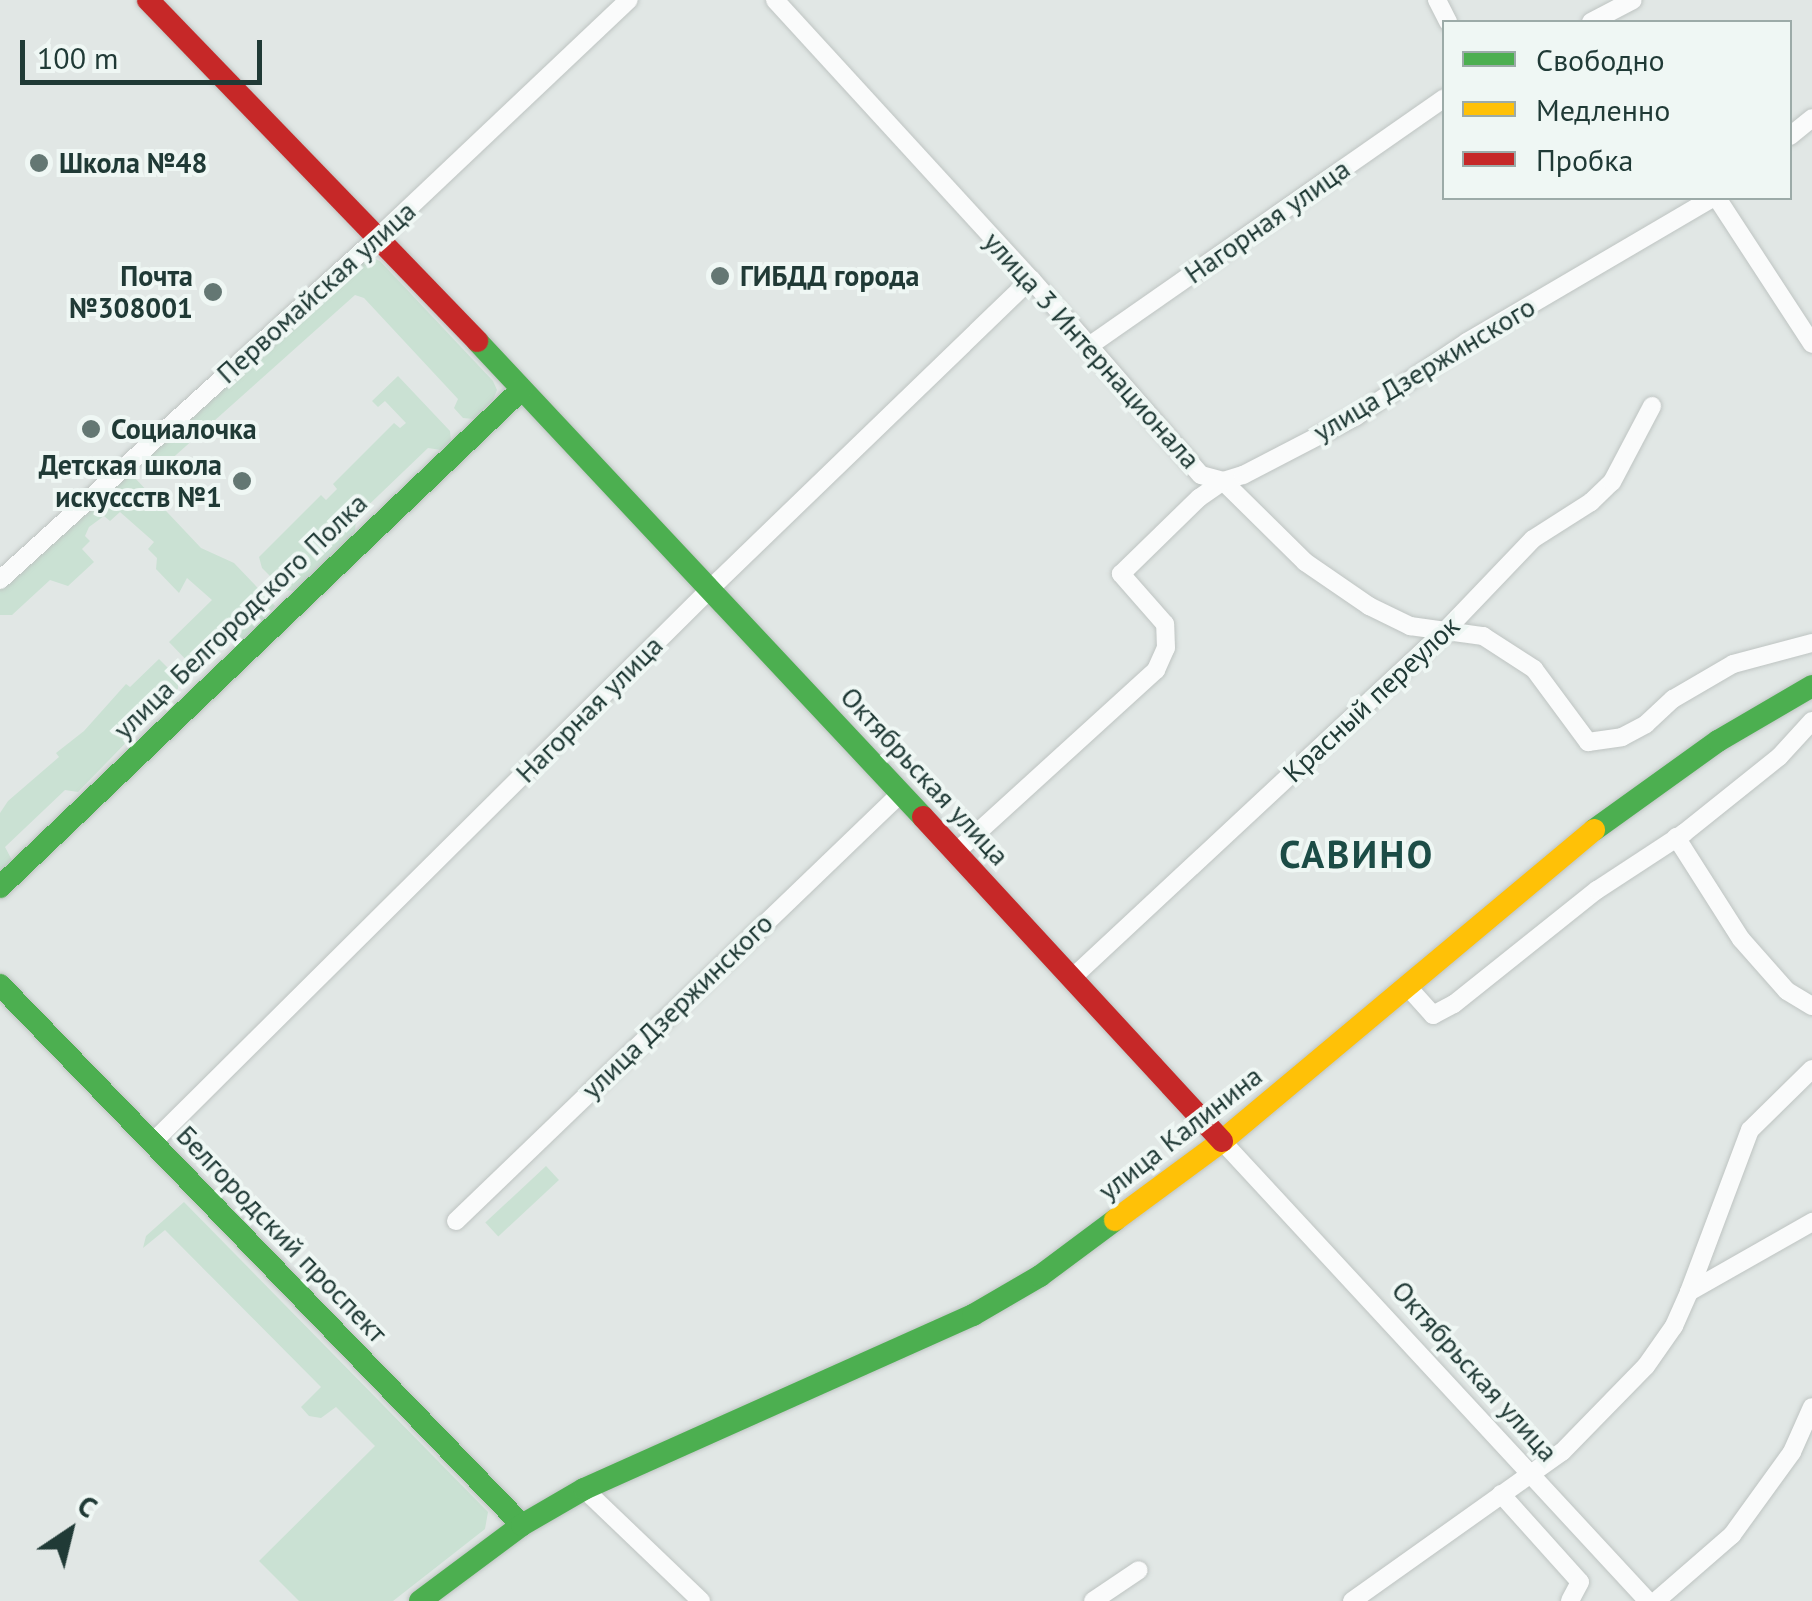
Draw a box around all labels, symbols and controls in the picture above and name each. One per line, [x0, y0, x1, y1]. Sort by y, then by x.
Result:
scale bar [25, 20, 268, 82]
legend [1442, 20, 1792, 200]
text: 100 m [37, 38, 118, 77]
text: Свободно [1536, 40, 1665, 79]
text: Медленно [1536, 90, 1670, 129]
text: Пробка [1536, 140, 1633, 179]
place label: Школа №48 [59, 146, 207, 180]
marker: Школа №48 [28, 152, 50, 174]
street label: Нагорная улица [1178, 152, 1356, 290]
street label: Первомайская улица [210, 194, 422, 390]
street label: улица 3 Интернационала [977, 225, 1207, 475]
place label: Почта №308001 [69, 259, 193, 325]
place label: ГИБДД города [740, 259, 919, 293]
marker: ГИБДД города [709, 265, 731, 287]
marker: Почта №308001 [202, 281, 224, 303]
street label: улица Дзержинского [1307, 289, 1541, 449]
place label: Социалочка [111, 412, 257, 446]
marker: Социалочка [80, 418, 102, 440]
place label: Детская школа искуссств №1 [39, 448, 222, 514]
marker: Детская школа искуссств №1 [231, 470, 253, 492]
street label: улица Белгородского Полка [106, 486, 374, 746]
street label: Красный переулок [1276, 609, 1466, 789]
street label: Нагорная улица [509, 629, 669, 789]
street label: Октябрьская улица [834, 680, 1016, 872]
district label: САВИНО [1279, 831, 1435, 877]
street label: улица Дзержинского [574, 906, 780, 1106]
street label: улица Калинина [1091, 1059, 1269, 1207]
street label: Белгородский проспект [170, 1119, 394, 1349]
street label: Октябрьская улица [1385, 1274, 1565, 1468]
north arrow [20, 1481, 120, 1581]
text: С [70, 1486, 105, 1526]

